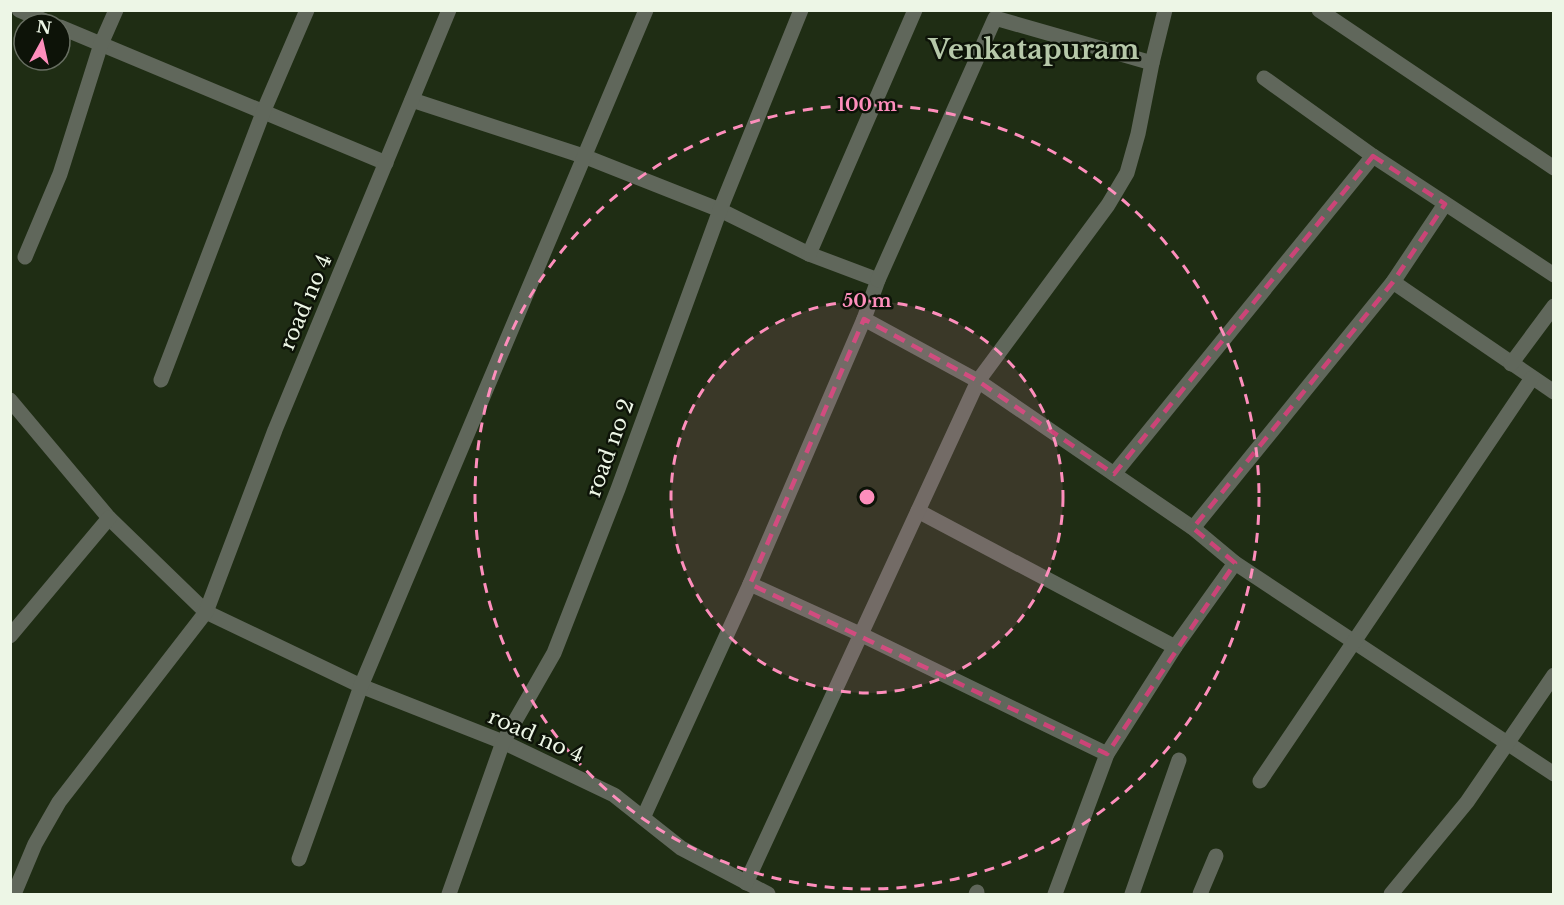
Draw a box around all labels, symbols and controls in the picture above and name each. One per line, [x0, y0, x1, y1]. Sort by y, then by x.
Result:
north arrow [12, 12, 72, 72]
text: N [35, 16, 53, 38]
district label: Venkatapuram [928, 33, 1140, 66]
text: 100 m [837, 94, 897, 116]
street label: road no 4 [274, 250, 338, 354]
text: 50 m [843, 290, 892, 312]
street label: road no 2 [580, 395, 640, 501]
centre of rings [857, 487, 877, 507]
street label: road no 4 [484, 703, 588, 769]

